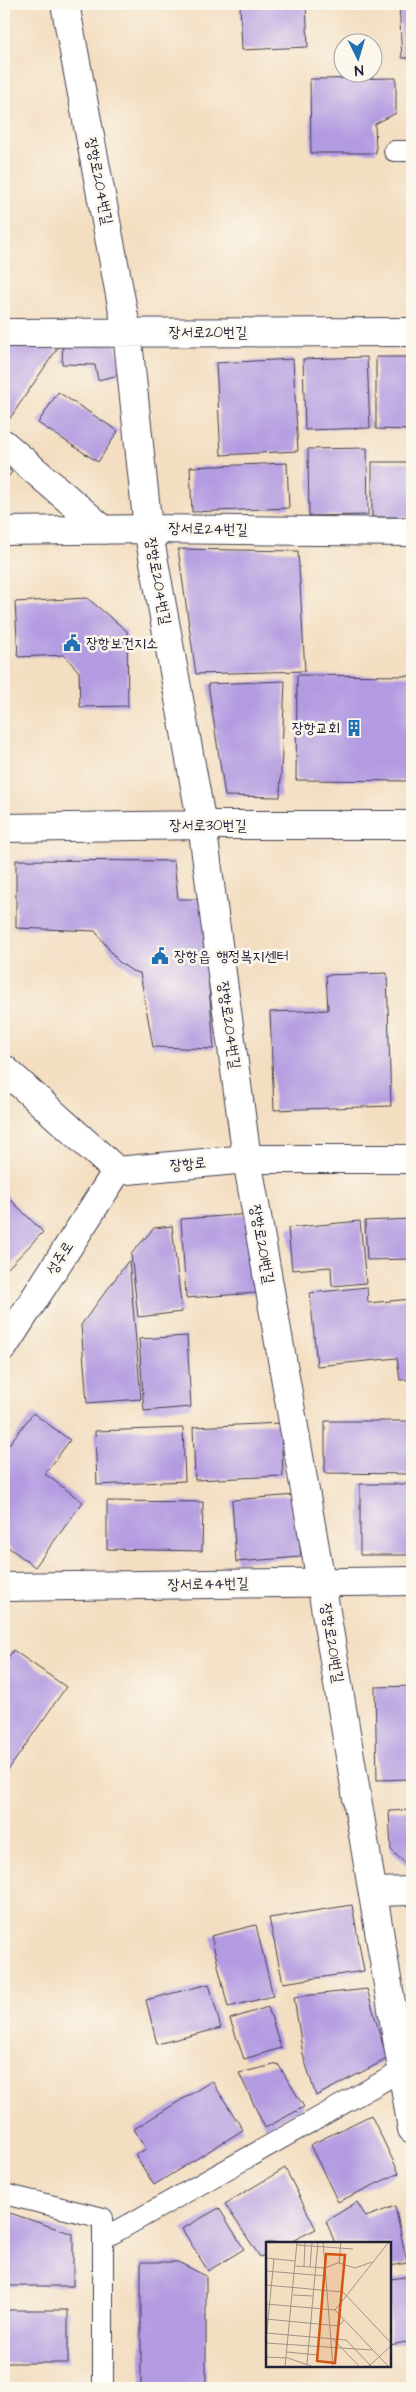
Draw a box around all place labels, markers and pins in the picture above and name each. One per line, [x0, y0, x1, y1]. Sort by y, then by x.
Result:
public building icon: 장항보건지소 [62, 633, 82, 653]
place label: 장항보건지소 [86, 633, 158, 654]
place label: 장항교회 [292, 718, 340, 739]
building icon: 장항교회 [344, 718, 364, 738]
public building icon: 장항읍 행정복지센터 [150, 946, 170, 966]
place label: 장항읍 행정복지센터 [174, 946, 289, 967]

